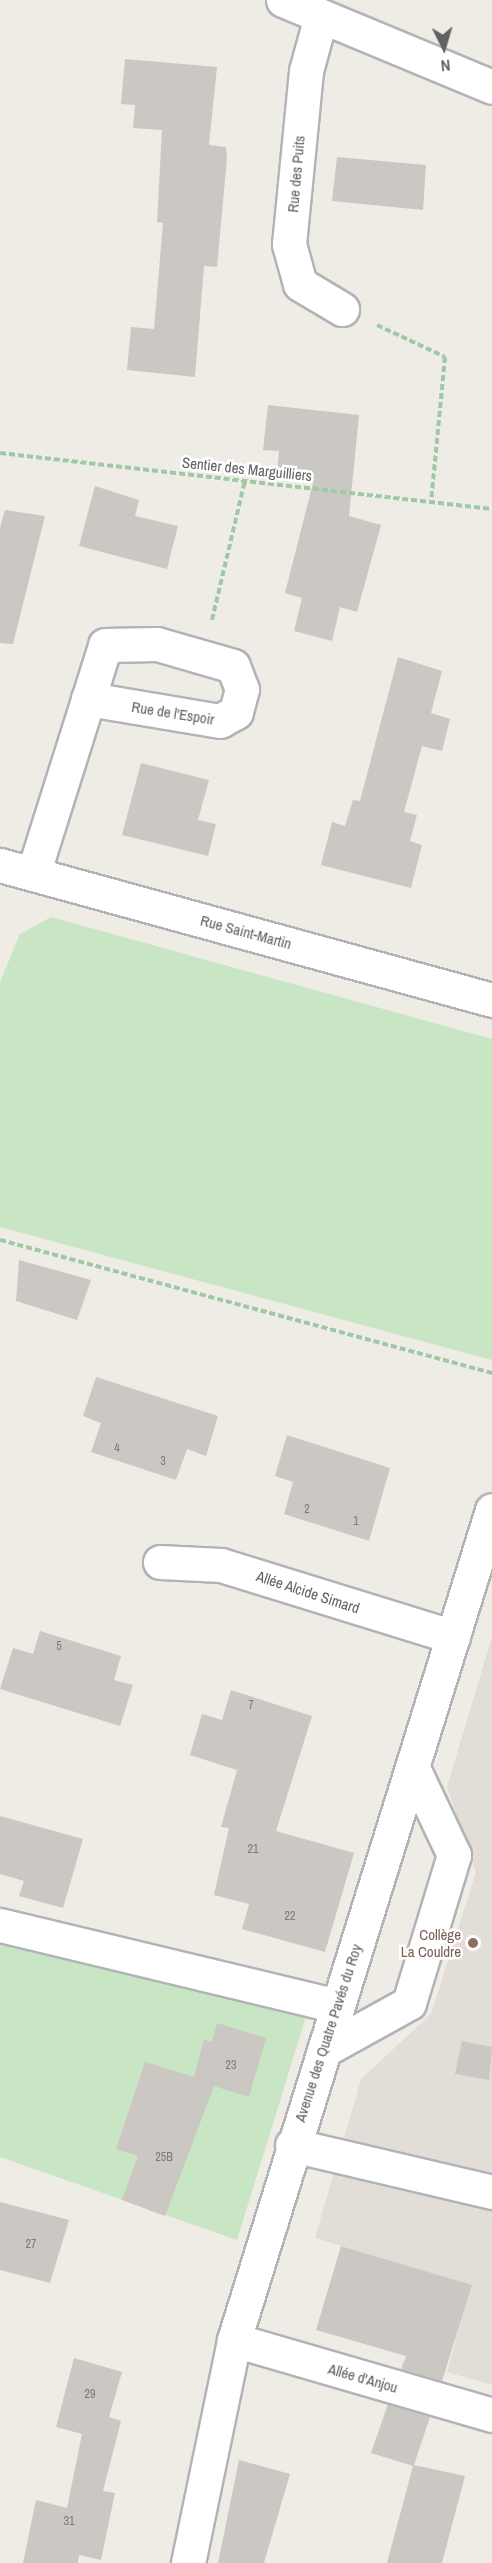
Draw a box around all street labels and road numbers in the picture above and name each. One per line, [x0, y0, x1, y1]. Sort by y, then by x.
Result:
street label: Rue des Puits [284, 135, 308, 213]
street label: Sentier des Marguilliers [181, 453, 313, 485]
street label: Rue de l'Espoir [130, 698, 216, 728]
street label: Rue Saint-Martin [198, 911, 294, 953]
street label: Allée Alcide Simard [254, 1567, 362, 1617]
street label: Avenue des Quatre Pavés du Roy [291, 1942, 365, 2124]
street label: Allée d'Anjou [326, 2360, 400, 2396]

